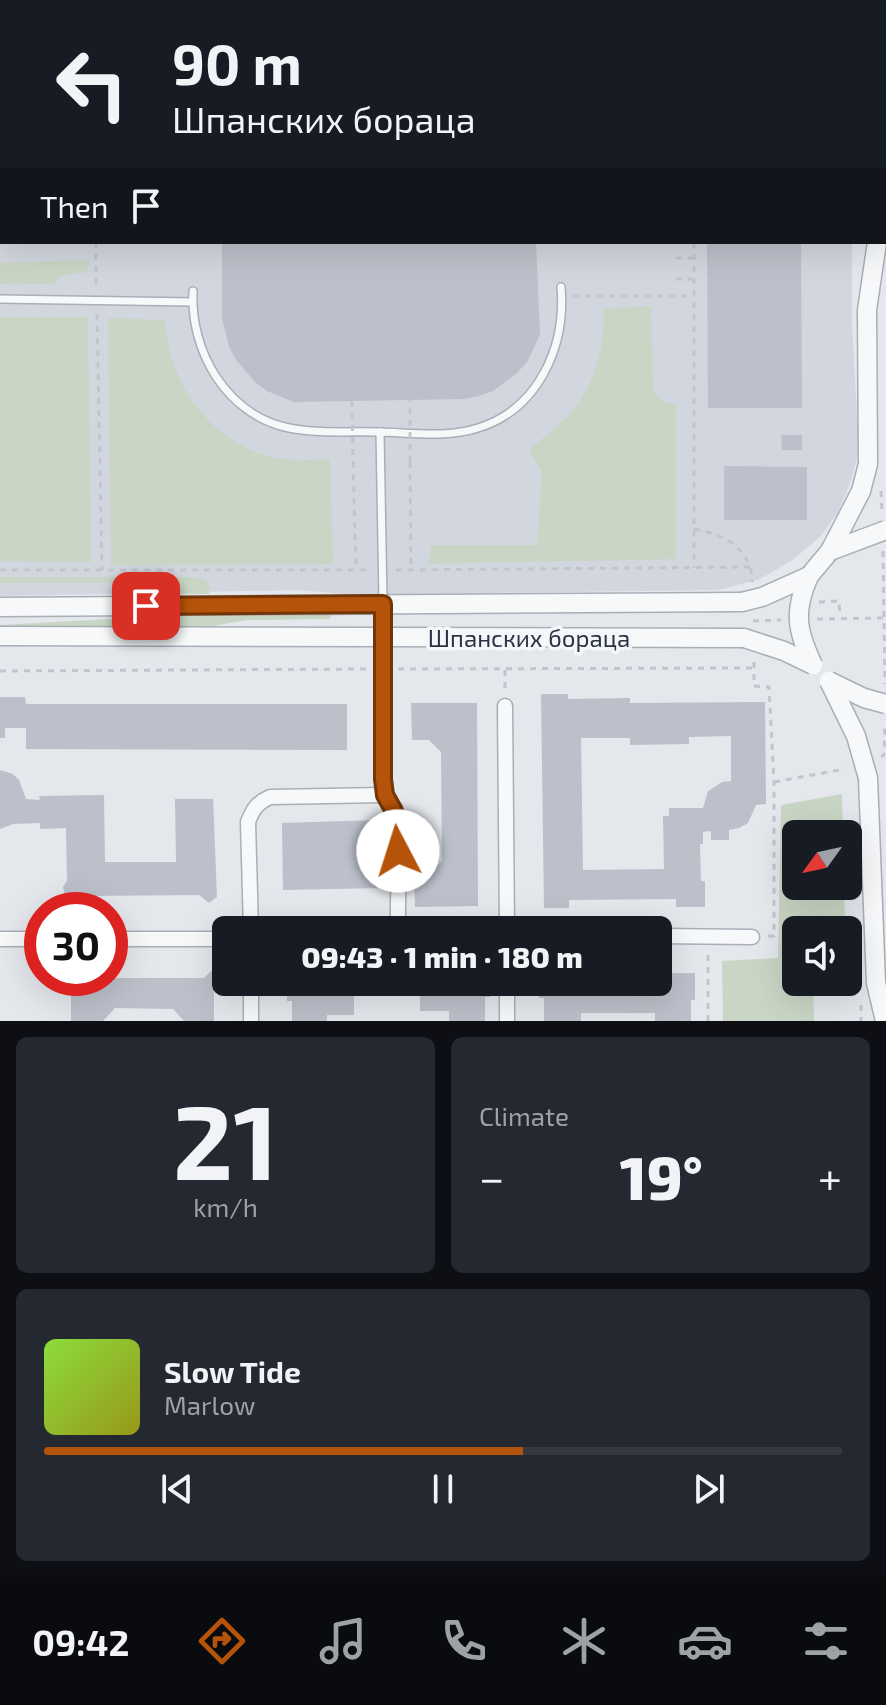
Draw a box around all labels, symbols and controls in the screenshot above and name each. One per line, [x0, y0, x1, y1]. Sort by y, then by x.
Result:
text: 90 m [172, 29, 302, 96]
icon: left [40, 32, 144, 136]
text: Шпанских бораца [172, 97, 476, 140]
icon: arrive [124, 184, 168, 228]
text: Then [40, 188, 108, 224]
pin [112, 572, 180, 640]
icon: arrive [124, 584, 168, 628]
street label: Шпанских бораца [428, 623, 630, 652]
position arrow [356, 809, 440, 893]
north arrow [782, 820, 862, 900]
map controls [782, 820, 862, 996]
speed limit sign: 30 [24, 892, 128, 996]
button: sound [782, 916, 862, 996]
text: 09:43 · 1 min · 180 m [301, 938, 583, 974]
text: 21 [173, 1076, 278, 1201]
text: Climate [479, 1100, 569, 1131]
text: 19° [620, 1140, 703, 1212]
text: − [479, 1150, 505, 1203]
text: + [818, 1150, 842, 1203]
text: km/h [193, 1191, 258, 1222]
text: Slow Tide [164, 1353, 301, 1389]
text: Marlow [164, 1389, 255, 1420]
icon: previous [155, 1467, 199, 1511]
icon: pause [421, 1467, 465, 1511]
icon: next [687, 1467, 731, 1511]
icon: directions [194, 1613, 250, 1669]
icon: music [315, 1613, 371, 1669]
icon: phone [436, 1613, 492, 1669]
icon: climate [556, 1613, 612, 1669]
icon: car [677, 1613, 733, 1669]
icon: filters [798, 1613, 854, 1669]
text: 09:42 [32, 1620, 129, 1663]

